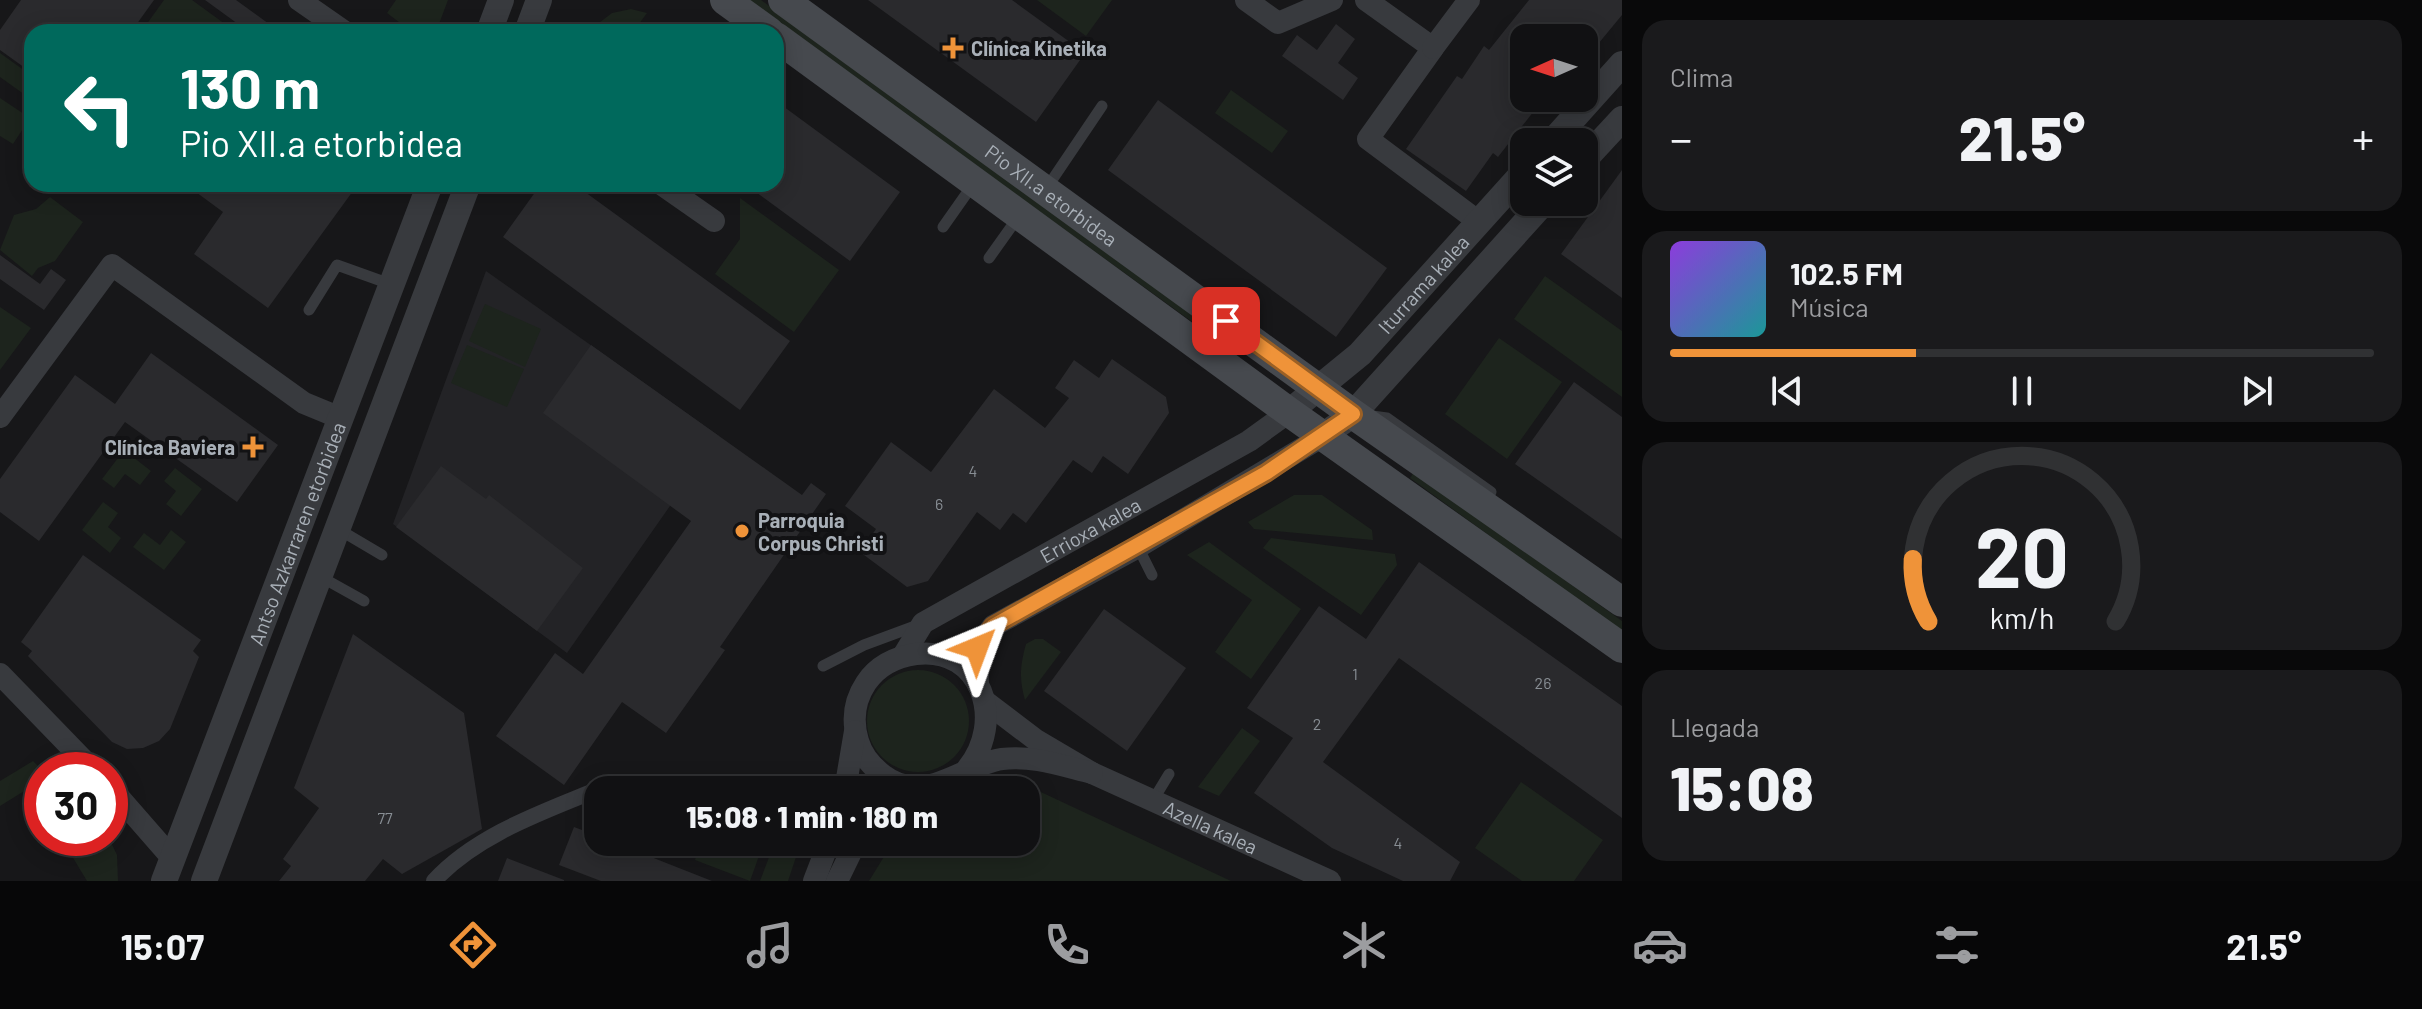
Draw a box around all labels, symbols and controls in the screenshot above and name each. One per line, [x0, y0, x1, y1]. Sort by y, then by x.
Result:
north arrow [1510, 24, 1598, 112]
map controls [1510, 24, 1598, 216]
place label: Clínica Kinetika [971, 36, 1107, 60]
marker: Clínica Kinetika [942, 37, 964, 59]
text: 130 m [180, 53, 320, 120]
icon: left [48, 56, 152, 160]
text: Clima [1670, 61, 1733, 92]
text: 21.5° [1959, 101, 2085, 173]
text: − [1670, 111, 1692, 164]
text: + [2352, 111, 2374, 164]
text: Pio XII.a etorbidea [180, 121, 463, 164]
button: layers [1510, 128, 1598, 216]
street label: Pio XII.a etorbidea [981, 139, 1122, 251]
street label: Iturrama kalea [1373, 230, 1474, 338]
text: 102.5 FM [1790, 255, 1903, 291]
pin [1192, 287, 1260, 355]
text: Música [1790, 291, 1869, 322]
icon: arrive [1204, 299, 1248, 343]
icon: previous [1765, 369, 1809, 413]
icon: pause [2000, 369, 2044, 413]
icon: next [2235, 369, 2279, 413]
street label: Antso Azkarraren etorbidea [243, 419, 350, 648]
place label: Clínica Baviera [105, 435, 235, 459]
marker: Clínica Baviera [242, 436, 264, 458]
house number: 4 [969, 461, 977, 480]
street label: Errioxa kalea [1036, 492, 1145, 567]
house number: 6 [935, 494, 943, 513]
text: 20 [1975, 505, 2069, 605]
place label: Parroquia Corpus Christi [758, 508, 884, 555]
marker: Parroquia Corpus Christi [733, 522, 751, 540]
text: km/h [1990, 600, 2054, 635]
position arrow [935, 606, 1019, 690]
house number: 1 [1352, 664, 1358, 683]
house number: 26 [1535, 673, 1551, 692]
text: Llegada [1670, 711, 1759, 742]
house number: 2 [1313, 714, 1321, 733]
text: 15:08 [1670, 751, 1814, 823]
speed limit sign: 30 [24, 752, 128, 856]
street label: Azella kalea [1160, 795, 1261, 859]
text: 15:08 · 1 min · 180 m [686, 798, 938, 834]
house number: 77 [377, 808, 393, 827]
house number: 4 [1394, 833, 1402, 852]
icon: directions [445, 917, 501, 973]
icon: music [742, 917, 798, 973]
icon: phone [1039, 917, 1095, 973]
icon: climate [1336, 917, 1392, 973]
icon: car [1632, 917, 1688, 973]
icon: filters [1929, 917, 1985, 973]
text: 15:07 [120, 924, 204, 967]
text: 21.5° [2226, 924, 2302, 967]

